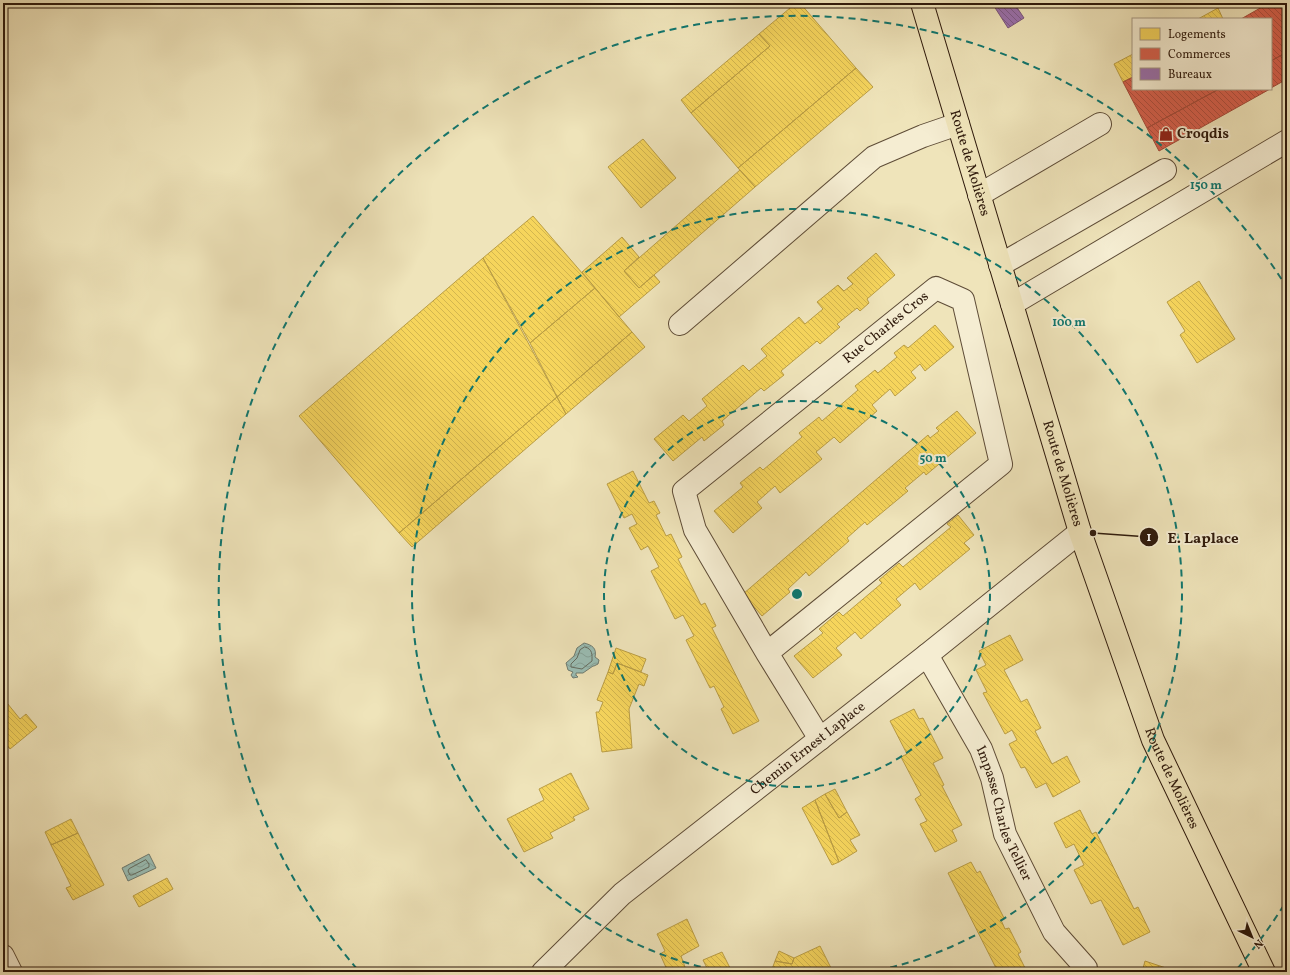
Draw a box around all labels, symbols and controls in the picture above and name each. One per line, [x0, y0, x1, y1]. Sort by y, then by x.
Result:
legend [1132, 18, 1272, 90]
text: Logements [1168, 27, 1226, 43]
text: Commerces [1168, 47, 1230, 63]
text: Bureaux [1168, 67, 1212, 83]
street label: Route de Molières [945, 108, 995, 218]
place label: Croqdis [1177, 125, 1229, 144]
shop icon: Croqdis [1158, 126, 1174, 142]
text: 150 m [1190, 178, 1222, 194]
street label: Rue Charles Cros [839, 287, 933, 369]
text: 100 m [1052, 315, 1086, 331]
street label: Route de Molières [1038, 418, 1087, 529]
text: 50 m [919, 451, 947, 467]
callout: E. Laplace [1139, 524, 1246, 551]
text: E. Laplace [1167, 529, 1239, 550]
text: 1 [1147, 530, 1152, 546]
centre of rings [790, 587, 804, 601]
street label: Chemin Ernest Laplace [746, 697, 870, 800]
street label: Route de Molières [1140, 725, 1204, 832]
street label: Impasse Charles Tellier [971, 742, 1036, 884]
north arrow [1232, 917, 1272, 957]
text: N [1250, 935, 1266, 951]

